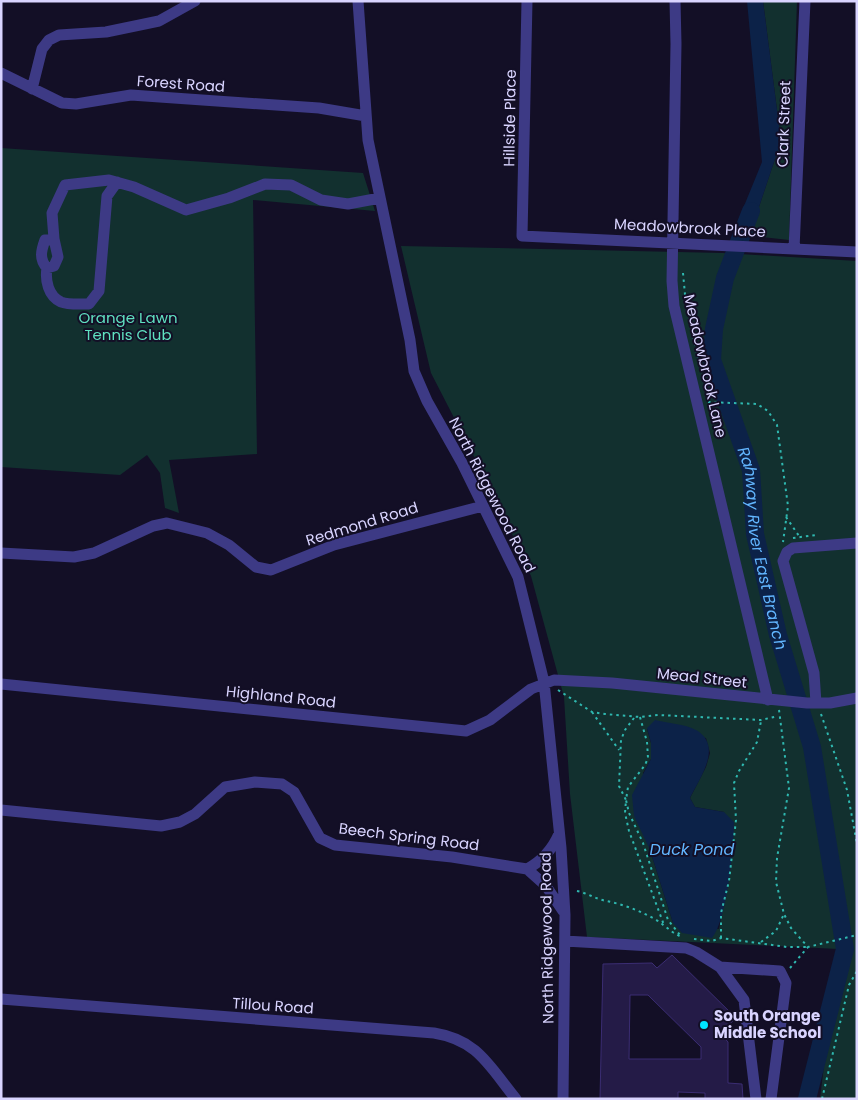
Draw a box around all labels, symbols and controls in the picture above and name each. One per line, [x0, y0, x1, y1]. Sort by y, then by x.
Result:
street label: Hillside Place [498, 69, 521, 167]
street label: Forest Road [136, 70, 226, 97]
street label: Clark Street [771, 80, 796, 168]
street label: Meadowbrook Place [614, 213, 766, 242]
street label: Meadowbrook Lane [679, 292, 732, 440]
park label: Orange Lawn Tennis Club [78, 307, 178, 345]
street label: North Ridgewood Road [444, 413, 541, 576]
water label: Rahway River East Branch [732, 444, 793, 653]
street label: Redmond Road [303, 496, 421, 551]
street label: Mead Street [656, 662, 748, 693]
street label: Highland Road [225, 680, 337, 713]
street label: Beech Spring Road [338, 817, 481, 856]
water label: Duck Pond [650, 838, 735, 861]
street label: North Ridgewood Road [535, 852, 558, 1024]
street label: Tillou Road [232, 992, 314, 1019]
place label: South Orange Middle School [714, 1005, 821, 1043]
marker: South Orange Middle School [698, 1019, 710, 1031]

